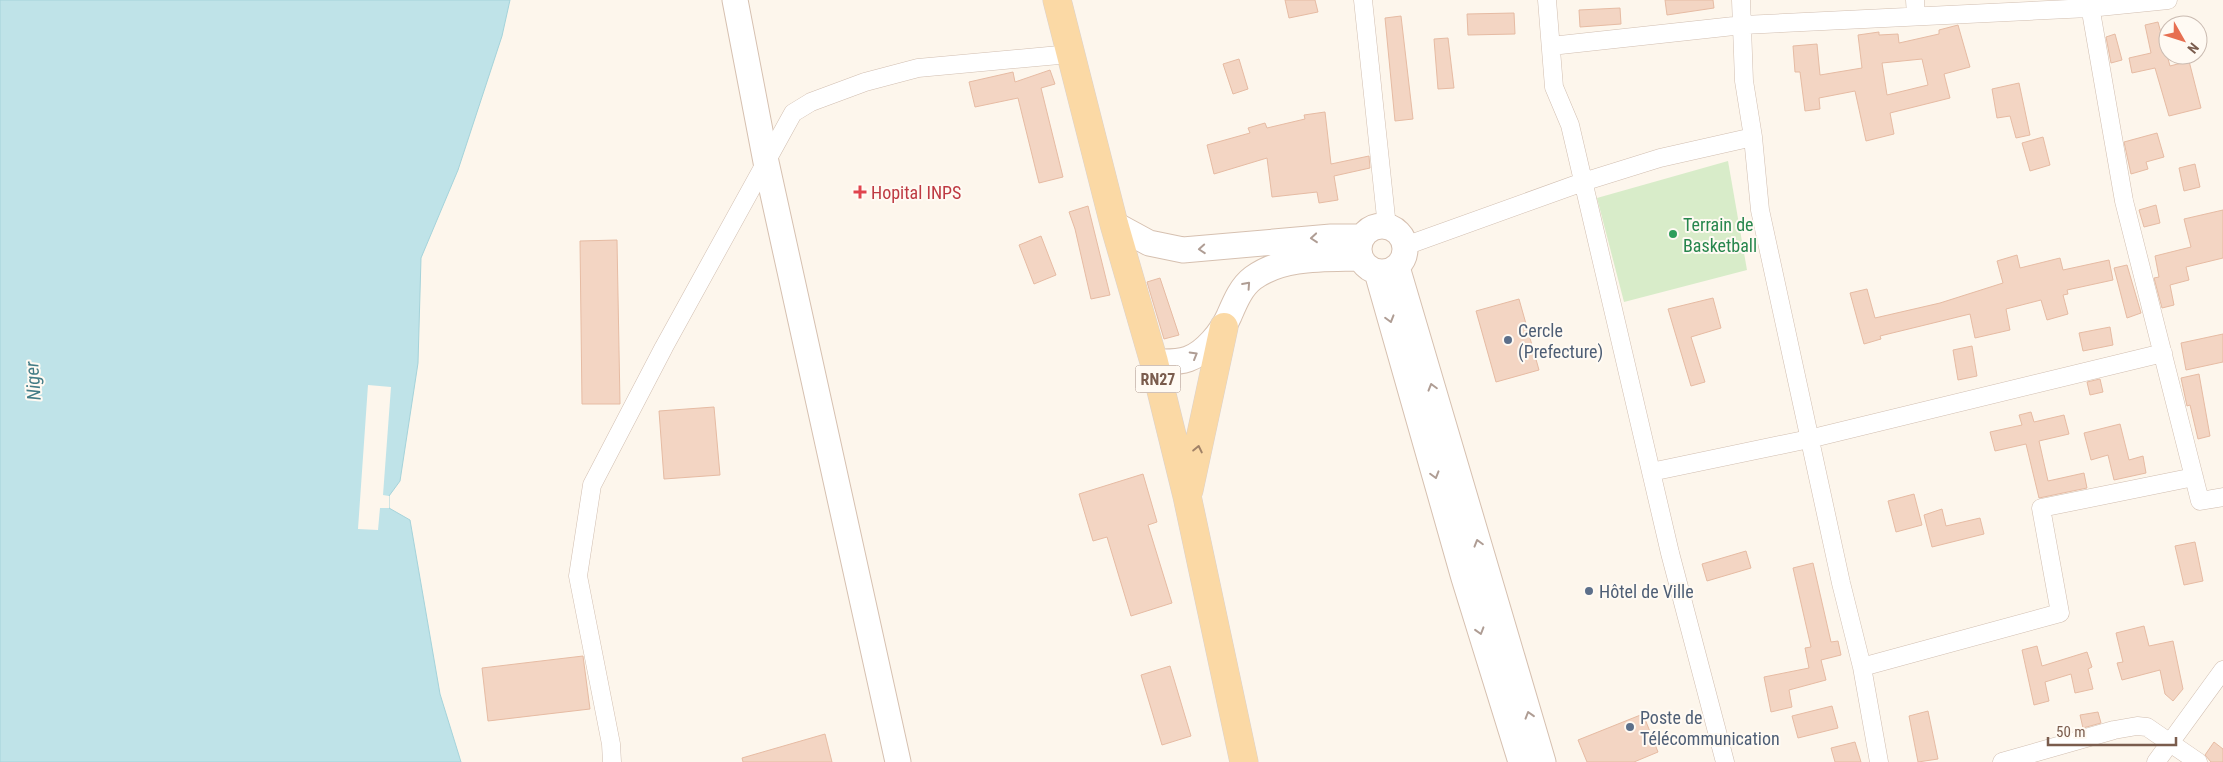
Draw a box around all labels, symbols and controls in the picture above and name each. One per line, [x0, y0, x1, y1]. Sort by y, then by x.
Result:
north arrow [2158, 15, 2208, 65]
text: N [2184, 40, 2202, 57]
place label: Hopital INPS [871, 182, 961, 203]
marker: Hopital INPS [853, 185, 867, 199]
place label: Terrain de Basketball [1683, 214, 1757, 256]
marker: Terrain de Basketball [1667, 228, 1679, 240]
one-way arrow [1309, 232, 1317, 243]
one-way arrow [1198, 243, 1206, 254]
one-way arrow [1242, 281, 1251, 290]
one-way arrow [1385, 315, 1395, 323]
place label: Cercle (Prefecture) [1518, 320, 1603, 363]
marker: Cercle (Prefecture) [1502, 334, 1514, 346]
one-way arrow [1189, 352, 1198, 362]
water label: Niger [20, 360, 46, 401]
road number: RN27 [1136, 366, 1180, 392]
one-way arrow [1428, 383, 1438, 391]
one-way arrow [1192, 444, 1203, 453]
one-way arrow [1429, 471, 1439, 479]
one-way arrow [1474, 539, 1484, 547]
place label: Hôtel de Ville [1599, 581, 1694, 602]
marker: Hôtel de Ville [1583, 585, 1595, 597]
one-way arrow [1475, 627, 1485, 635]
place label: Poste de Télécommunication [1640, 707, 1780, 749]
one-way arrow [1525, 712, 1535, 720]
scale bar [2048, 714, 2176, 746]
marker: Poste de Télécommunication [1624, 721, 1636, 733]
text: 50 m [2056, 723, 2086, 741]

